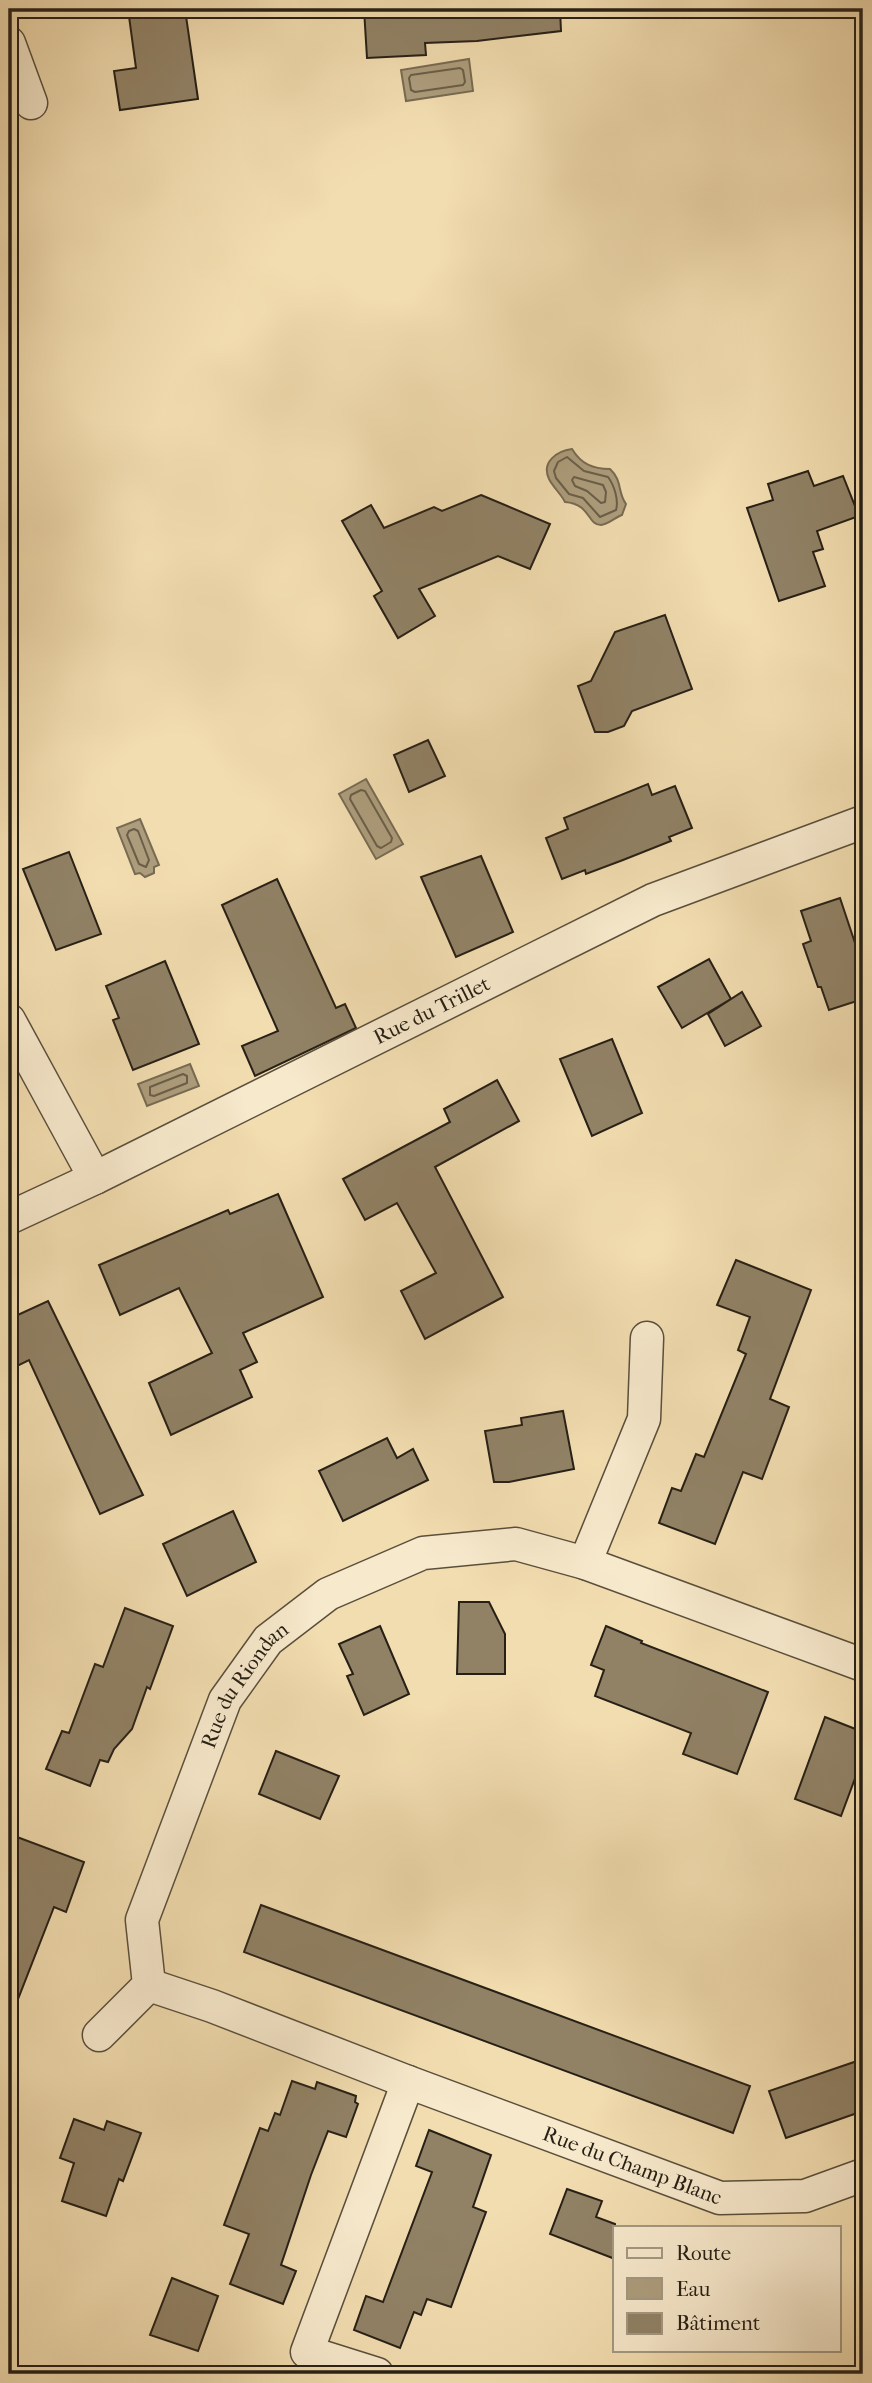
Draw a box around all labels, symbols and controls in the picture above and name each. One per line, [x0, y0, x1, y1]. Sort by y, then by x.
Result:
street label: Rue du Trillet [370, 971, 494, 1049]
street label: Rue du Riondan [196, 1617, 293, 1752]
street label: Rue du Champ Blanc [540, 2121, 725, 2210]
legend [613, 2226, 840, 2352]
text: Route [676, 2241, 731, 2265]
text: Eau [676, 2277, 710, 2301]
text: Bâtiment [676, 2311, 761, 2335]

